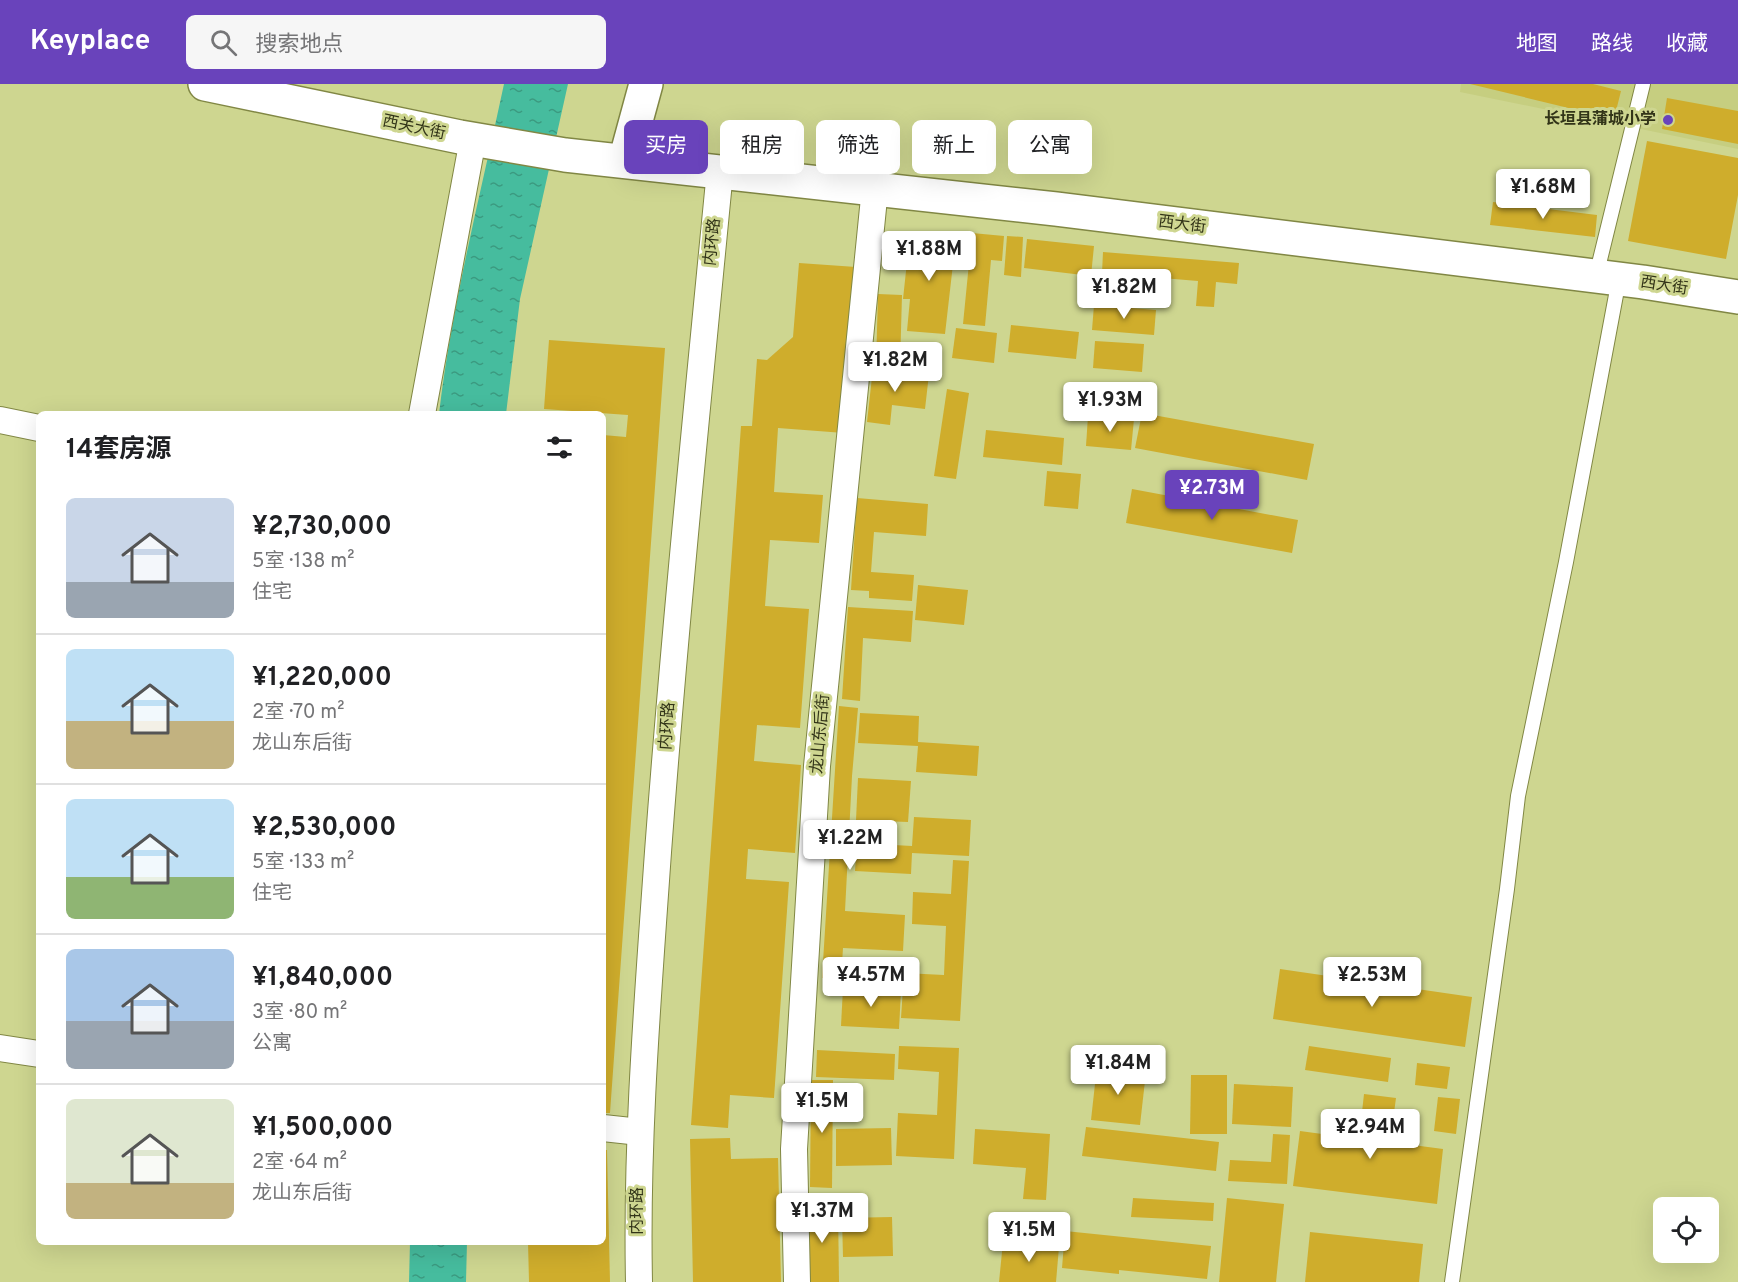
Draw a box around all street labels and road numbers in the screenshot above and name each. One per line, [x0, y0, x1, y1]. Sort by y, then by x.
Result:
street label: 西关大街 [381, 112, 447, 144]
street label: 西大街 [1157, 212, 1207, 238]
street label: 内环路 [701, 217, 725, 267]
street label: 西大街 [1639, 272, 1689, 300]
street label: 龙山东后街 [808, 693, 834, 775]
street label: 内环路 [656, 701, 680, 751]
street label: 内环路 [628, 1187, 648, 1235]

